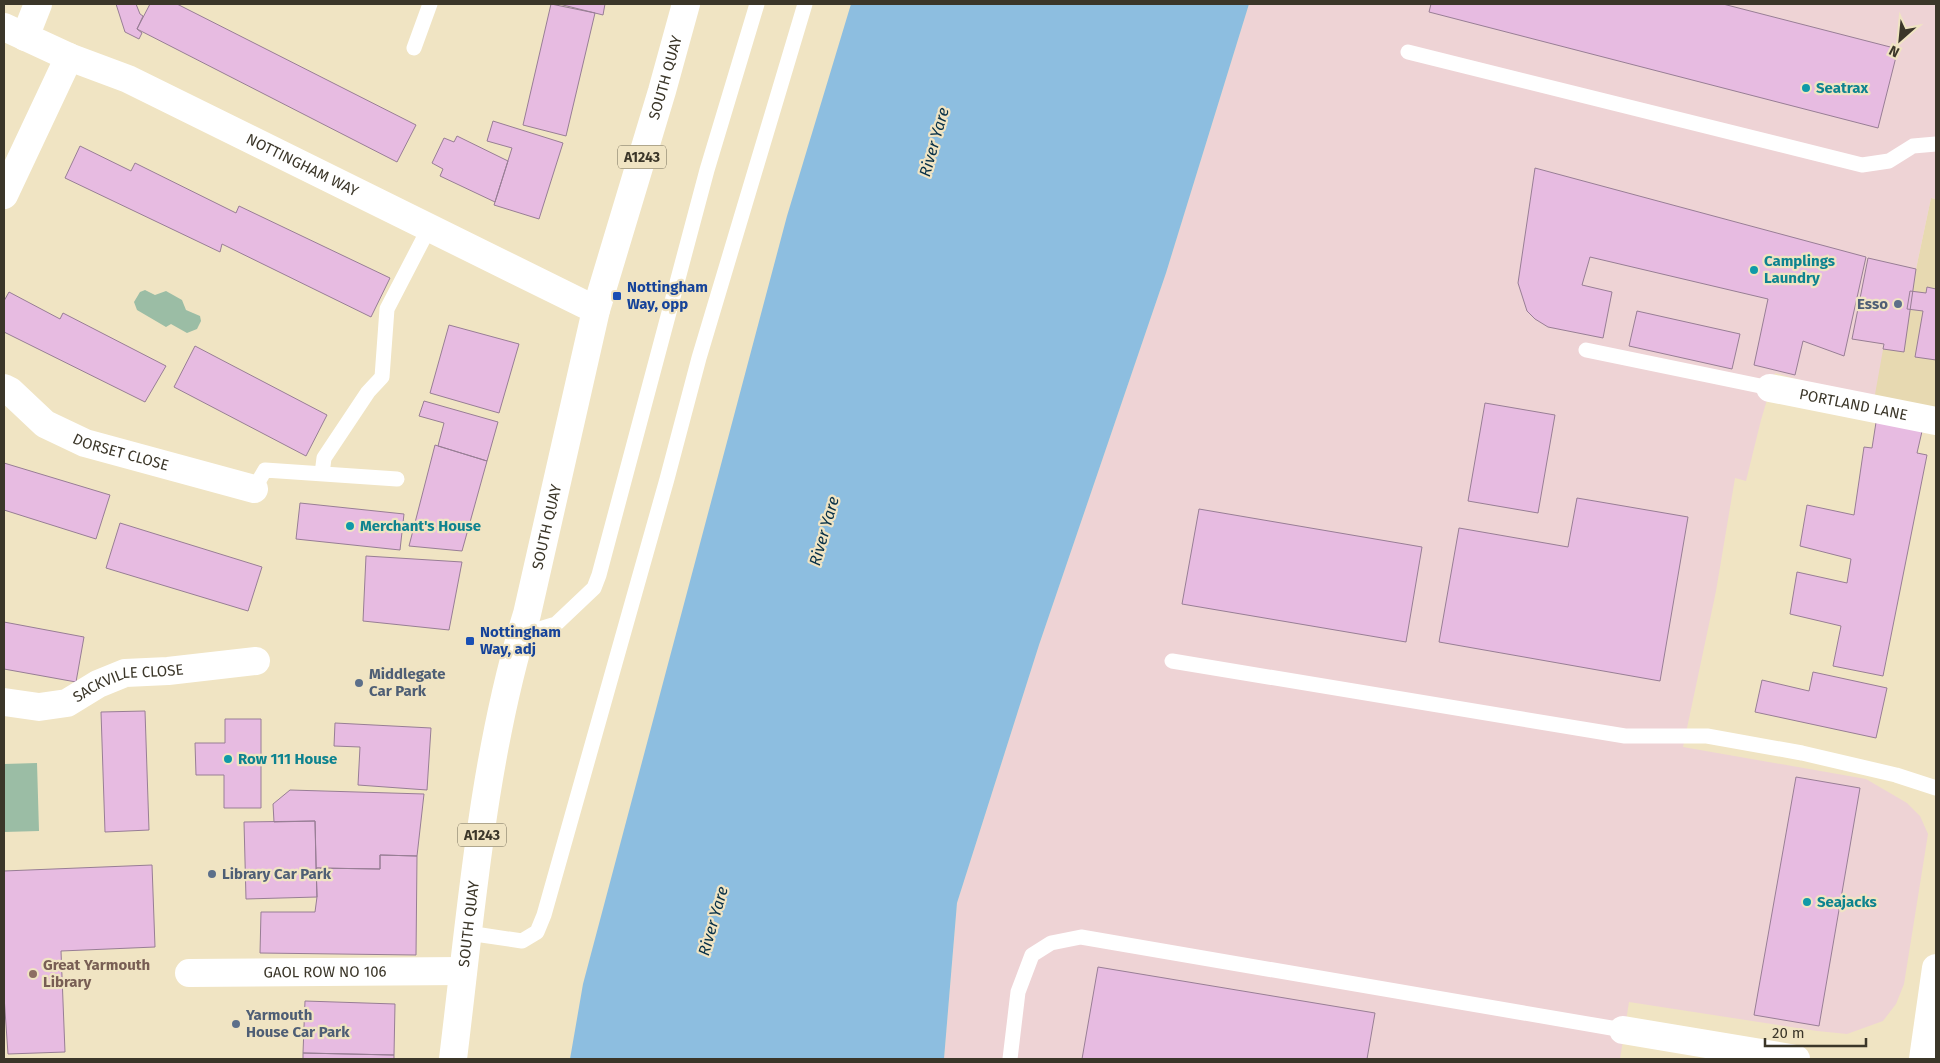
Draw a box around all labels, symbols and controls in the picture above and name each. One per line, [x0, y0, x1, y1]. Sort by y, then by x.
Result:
north arrow [1875, 15, 1925, 65]
street label: SOUTH QUAY [645, 33, 686, 122]
text: N [1886, 41, 1902, 61]
place label: Seatrax [1816, 79, 1868, 97]
marker: Seatrax [1800, 82, 1812, 94]
water label: River Yare [915, 105, 953, 179]
street label: NOTTINGHAM WAY [243, 130, 362, 201]
road number: A1243 [618, 146, 666, 168]
place label: Camplings Laundry [1764, 252, 1835, 287]
marker: Camplings Laundry [1748, 264, 1760, 276]
place label: Nottingham Way, opp [627, 278, 708, 313]
marker: Nottingham Way, opp [611, 290, 623, 302]
place label: Esso [1857, 295, 1888, 313]
marker: Esso [1892, 298, 1904, 310]
street label: PORTLAND LANE [1798, 385, 1909, 424]
street label: DORSET CLOSE [70, 430, 171, 474]
street label: SOUTH QUAY [528, 482, 565, 571]
water label: River Yare [805, 494, 843, 568]
place label: Merchant's House [360, 517, 481, 535]
marker: Merchant's House [344, 520, 356, 532]
place label: Nottingham Way, adj [480, 623, 561, 658]
marker: Nottingham Way, adj [464, 635, 476, 647]
street label: SACKVILLE CLOSE [70, 660, 184, 706]
place label: Middlegate Car Park [369, 665, 446, 700]
marker: Middlegate Car Park [353, 677, 365, 689]
place label: Row 111 House [238, 750, 337, 768]
marker: Row 111 House [222, 753, 234, 765]
road number: A1243 [458, 824, 506, 846]
place label: Library Car Park [222, 865, 332, 883]
marker: Library Car Park [206, 868, 218, 880]
street label: SOUTH QUAY [455, 879, 483, 968]
water label: River Yare [694, 884, 732, 958]
place label: Seajacks [1817, 893, 1877, 911]
marker: Seajacks [1801, 896, 1813, 908]
place label: Great Yarmouth Library [43, 956, 150, 991]
street label: GAOL ROW NO 106 [263, 963, 387, 981]
marker: Great Yarmouth Library [27, 968, 39, 980]
place label: Yarmouth House Car Park [245, 1006, 350, 1041]
scale bar [1765, 1016, 1866, 1048]
marker: Yarmouth House Car Park [230, 1018, 242, 1030]
text: 20 m [1772, 1024, 1805, 1042]

